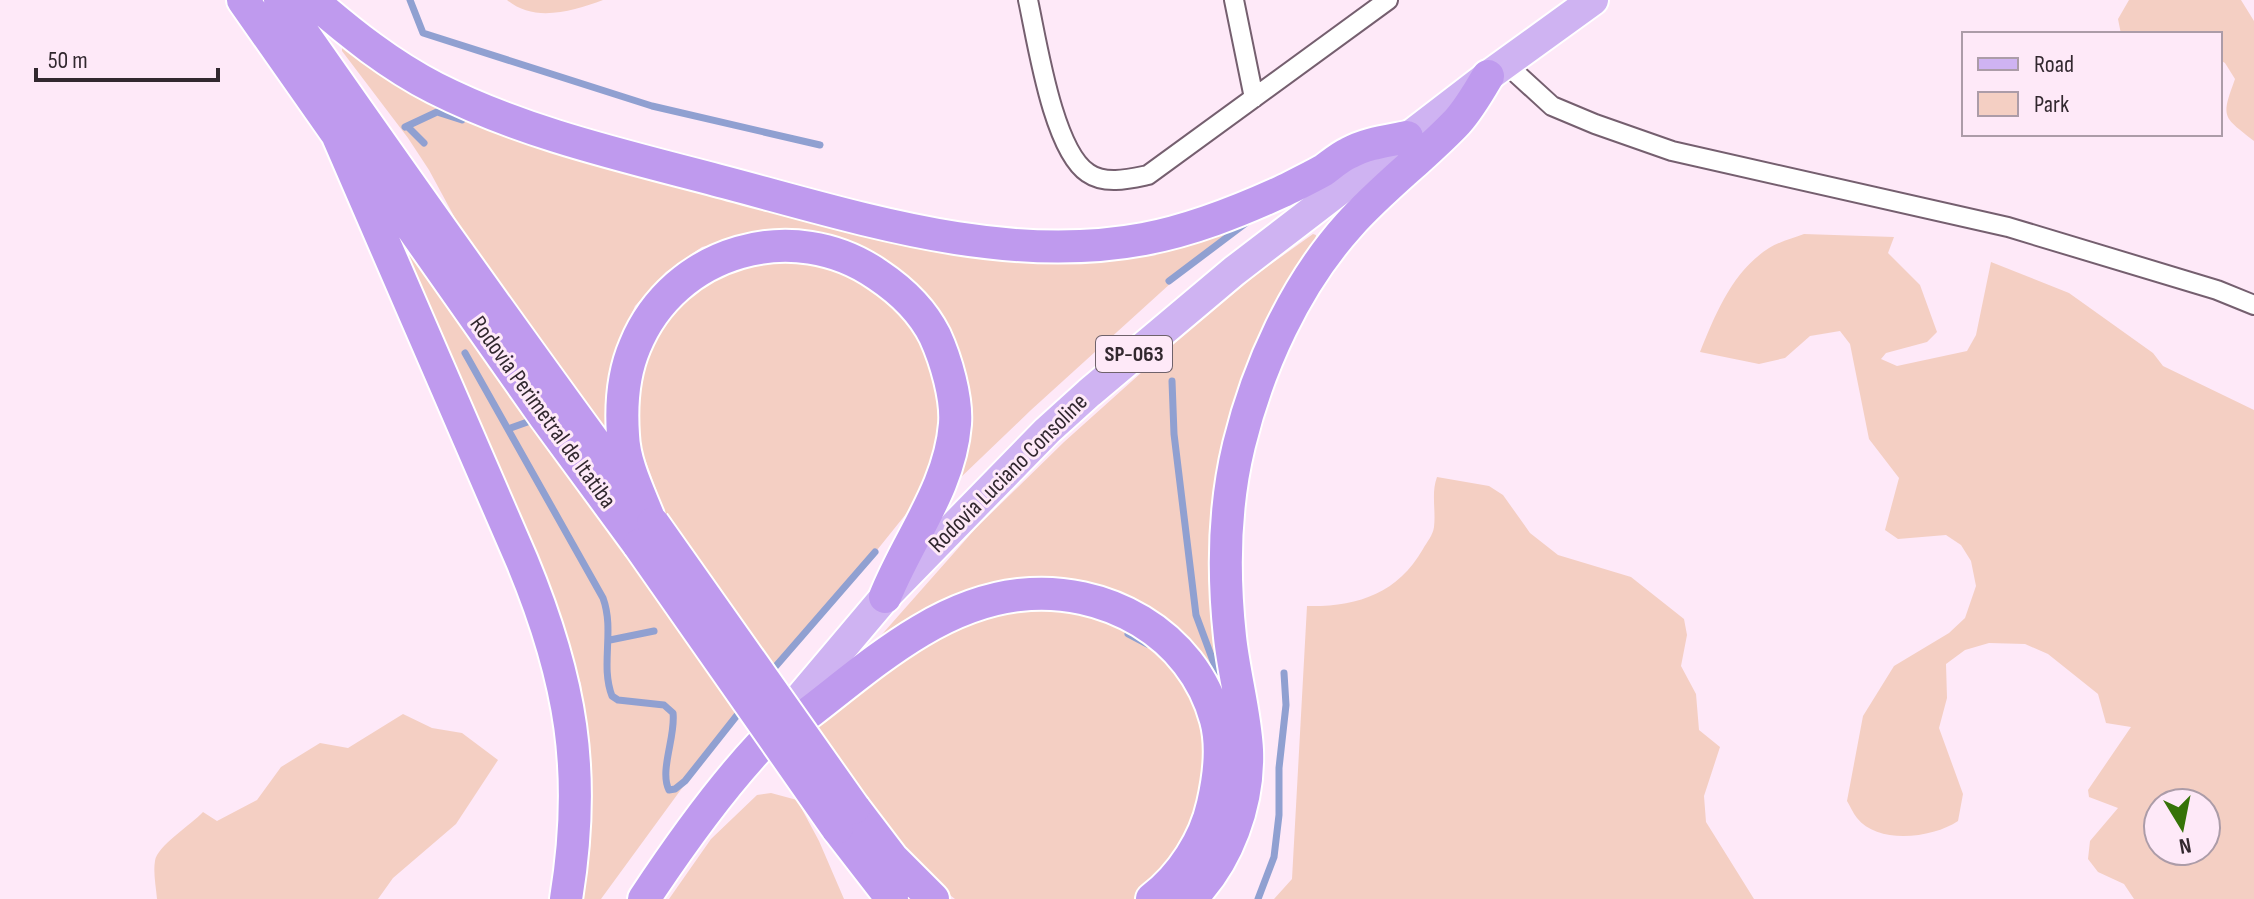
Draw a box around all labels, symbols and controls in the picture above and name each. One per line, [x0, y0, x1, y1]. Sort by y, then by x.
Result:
scale bar [36, 32, 218, 82]
legend [1962, 32, 2222, 136]
text: 50 m [48, 46, 88, 75]
text: Road [2034, 50, 2074, 79]
text: Park [2034, 90, 2069, 119]
street label: Rodovia Perimetral de Itatiba [464, 310, 622, 514]
road number: SP-063 [1096, 336, 1172, 372]
street label: Rodovia Luciano Consoline [922, 387, 1094, 559]
north arrow [2142, 787, 2222, 867]
text: N [2177, 831, 2193, 860]

